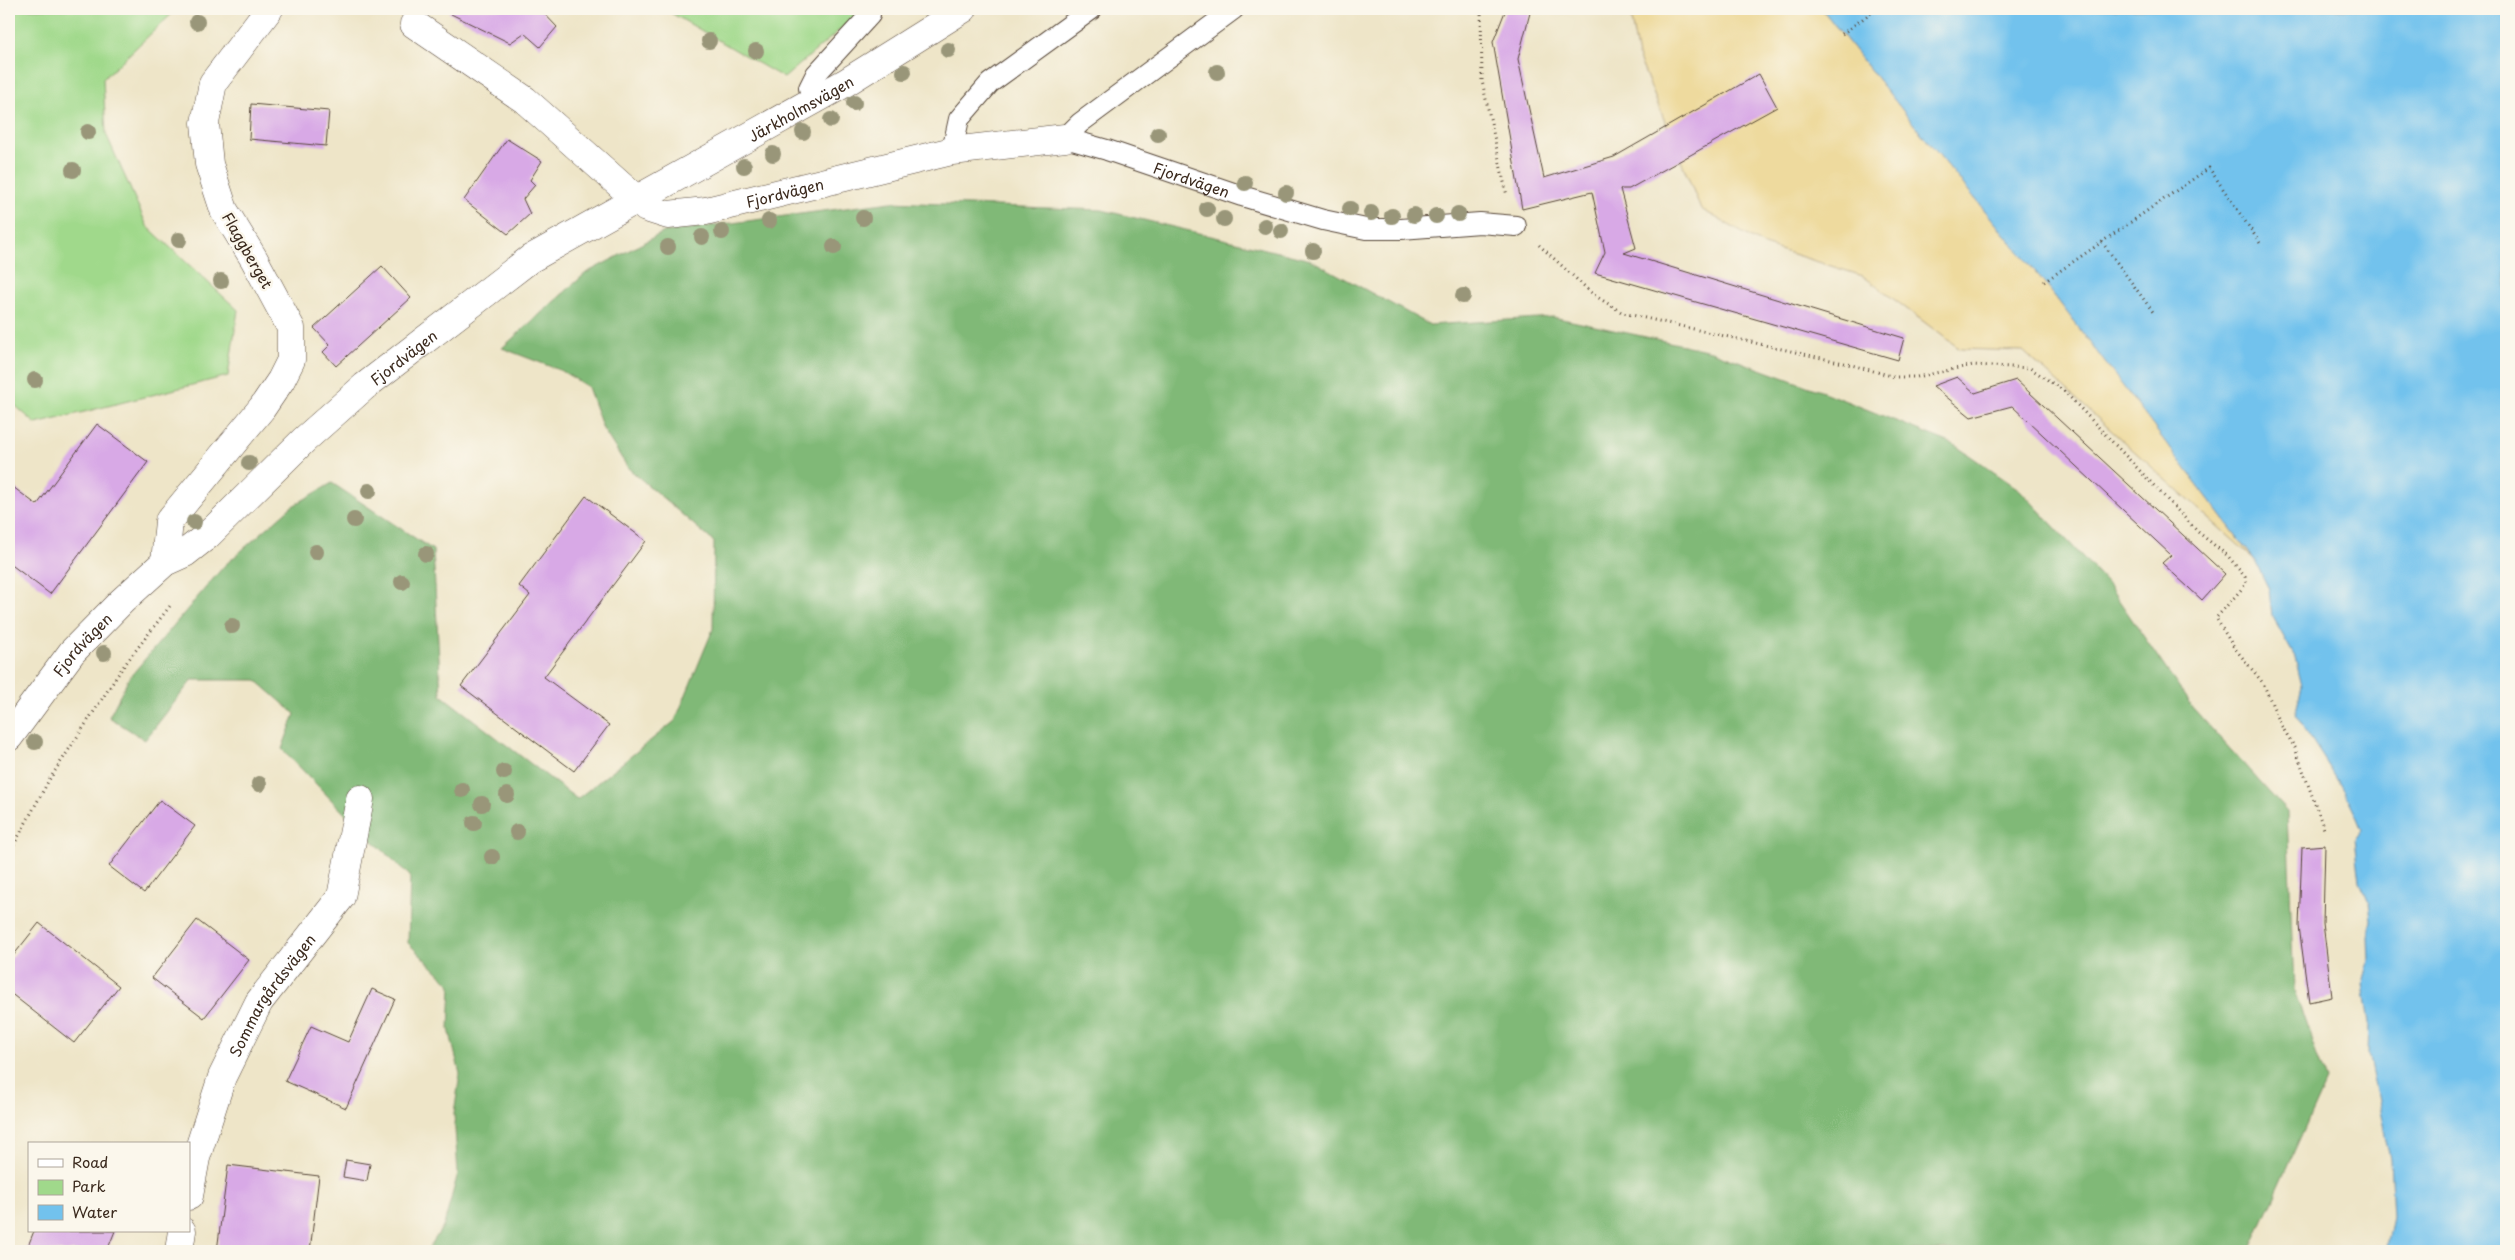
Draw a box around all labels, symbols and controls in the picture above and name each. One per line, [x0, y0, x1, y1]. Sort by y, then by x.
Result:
street label: Järkholmsvägen [744, 69, 858, 147]
street label: Fjordvägen [1150, 155, 1233, 203]
street label: Fjordvägen [743, 171, 826, 212]
street label: Flaggberget [217, 207, 279, 293]
street label: Fjordvägen [365, 323, 442, 390]
street label: Fjordvägen [46, 607, 116, 681]
street label: Sommargårdsvägen [222, 928, 320, 1060]
legend [28, 1142, 190, 1232]
text: Road [72, 1150, 108, 1173]
text: Park [72, 1174, 106, 1197]
text: Water [72, 1200, 117, 1223]

